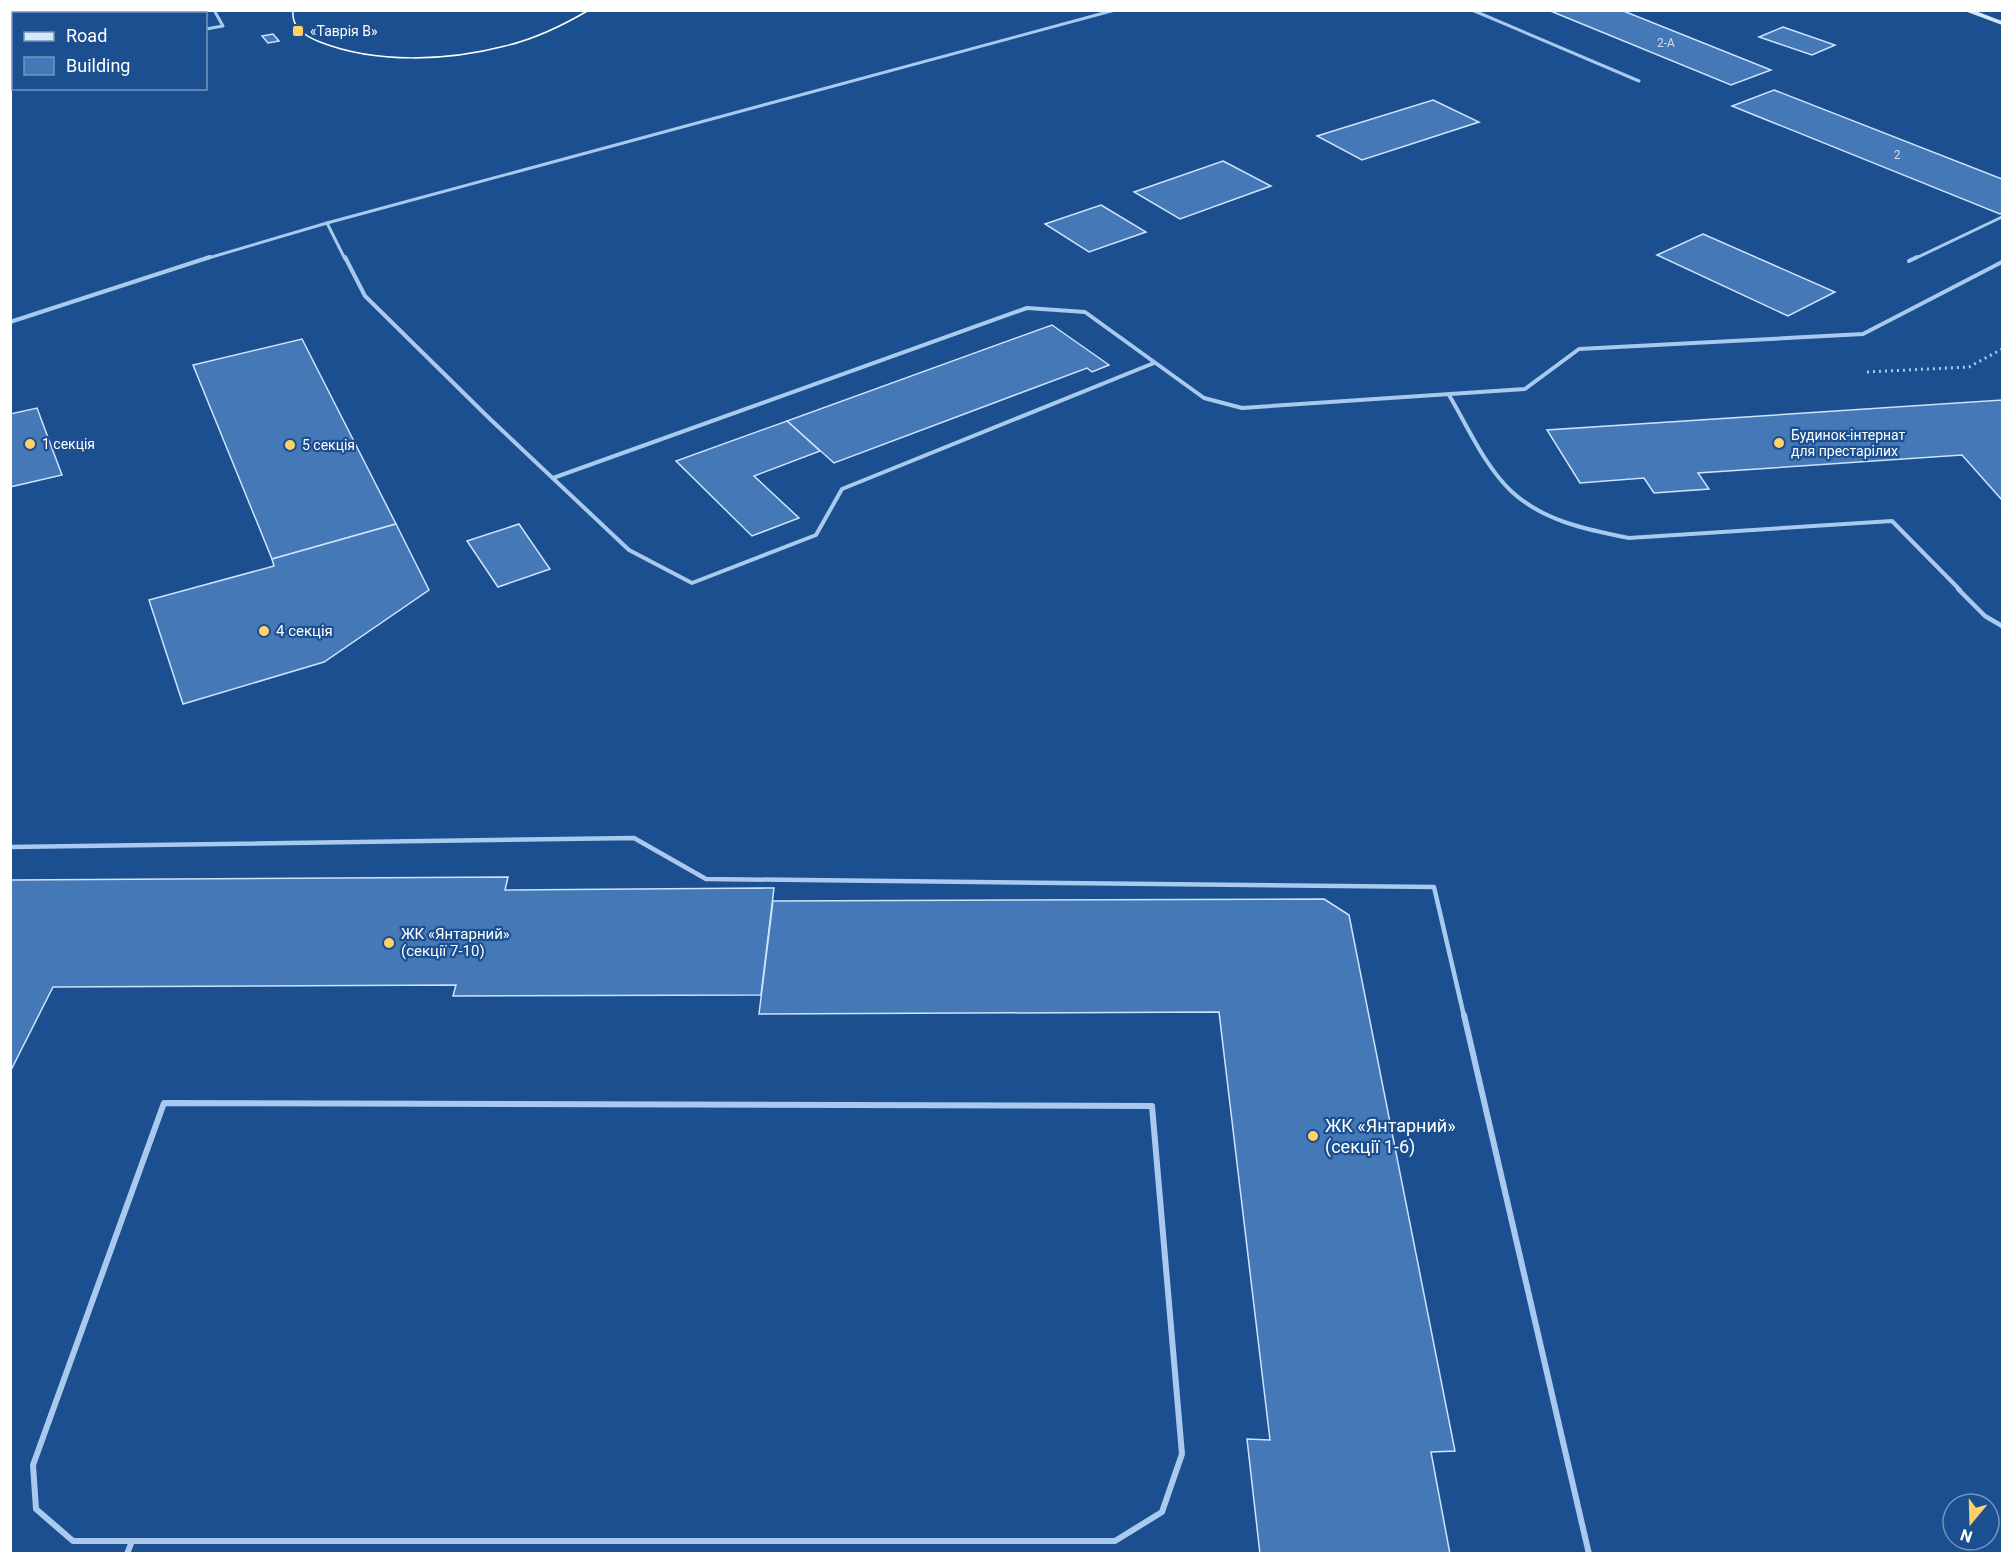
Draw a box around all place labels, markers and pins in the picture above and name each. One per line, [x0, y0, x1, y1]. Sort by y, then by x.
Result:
place label: «Таврія В» [310, 23, 378, 39]
marker: «Таврія В» [291, 24, 305, 38]
place label: Будинок-інтернат для престарілих [1791, 427, 1906, 459]
place label: 1 секція [42, 436, 95, 452]
marker: Будинок-інтернат для престарілих [1772, 436, 1786, 450]
marker: 1 секція [23, 437, 37, 451]
place label: 5 секція [302, 437, 355, 453]
marker: 5 секція [283, 438, 297, 452]
place label: 4 секція [276, 622, 333, 640]
marker: 4 секція [257, 624, 271, 638]
place label: ЖК «Янтарний» (секції 7-10) [401, 925, 510, 960]
marker: ЖК «Янтарний» (секції 7-10) [382, 936, 396, 950]
place label: ЖК «Янтарний» (секції 1-6) [1325, 1115, 1456, 1158]
marker: ЖК «Янтарний» (секції 1-6) [1306, 1129, 1320, 1143]

